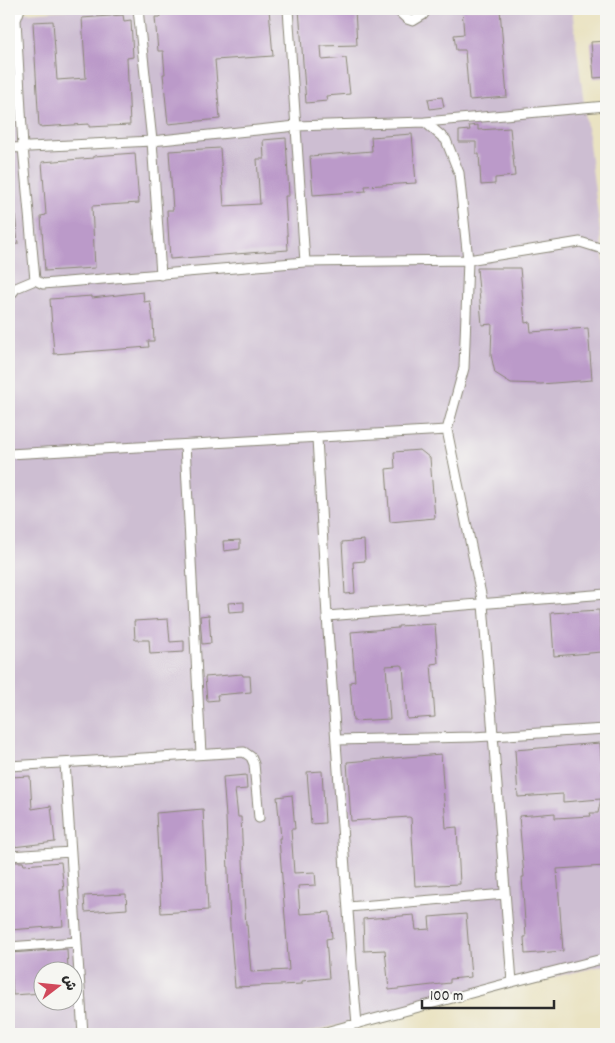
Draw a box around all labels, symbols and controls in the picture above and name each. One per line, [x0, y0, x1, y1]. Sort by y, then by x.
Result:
north arrow [32, 960, 82, 1010]
text: ش [57, 973, 80, 993]
scale bar [422, 978, 555, 1010]
text: 100 m [430, 986, 463, 1008]

